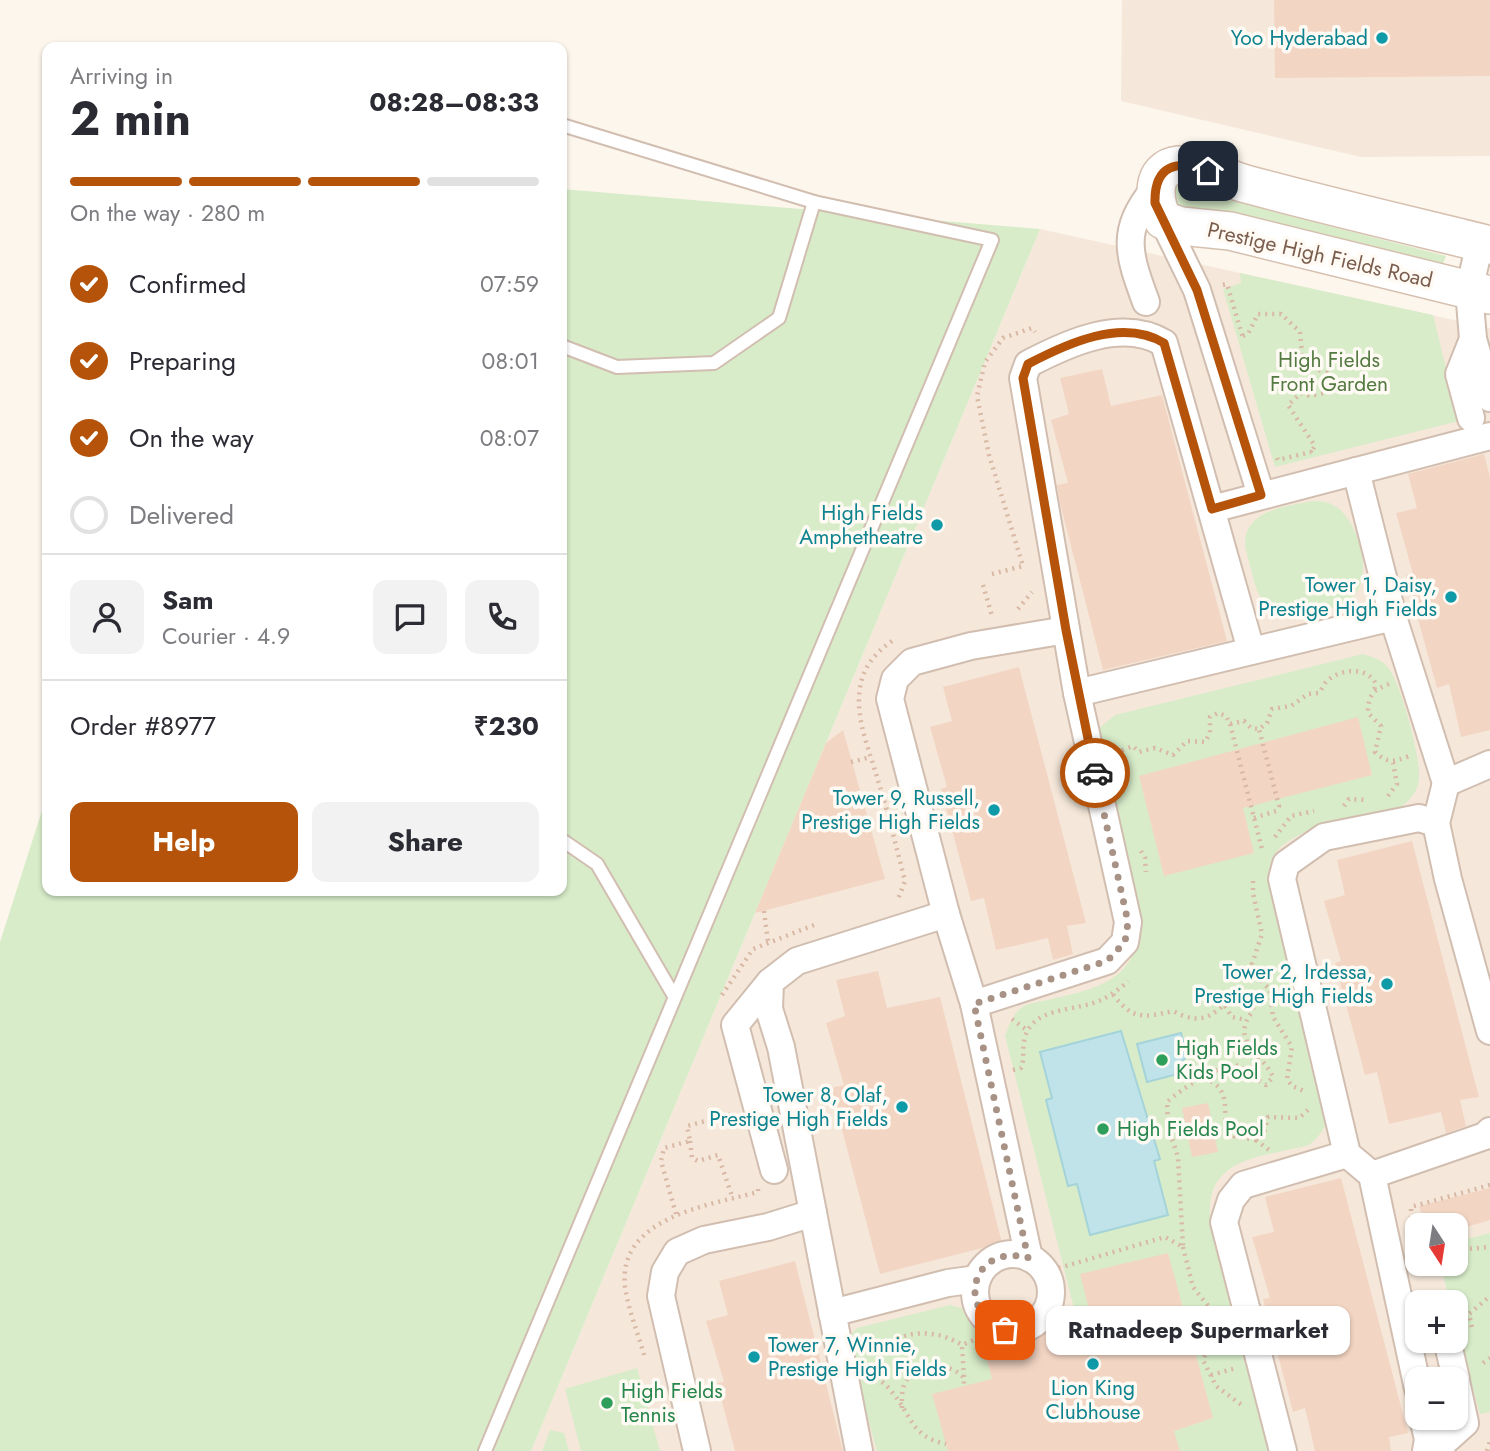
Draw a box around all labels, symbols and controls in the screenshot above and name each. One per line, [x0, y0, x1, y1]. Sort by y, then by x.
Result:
place label: Yoo Hyderabad [1231, 23, 1368, 53]
marker: Yoo Hyderabad [1374, 30, 1390, 46]
text: Arriving in [70, 59, 173, 93]
text: 08:28–08:33 [369, 83, 539, 121]
text: 2 min [70, 86, 191, 152]
pin [1178, 141, 1238, 201]
icon: home [1189, 152, 1227, 190]
text: On the way · 280 m [70, 196, 265, 230]
street label: Prestige High Fields Road [1204, 214, 1436, 296]
icon: check [70, 265, 108, 303]
text: Confirmed [129, 265, 246, 303]
text: 07:59 [480, 267, 539, 301]
icon: check [70, 342, 108, 380]
text: Preparing [129, 342, 236, 380]
text: 08:01 [482, 344, 539, 378]
park label: High Fields Front Garden [1270, 345, 1388, 399]
icon: check [70, 419, 108, 457]
text: On the way [129, 419, 254, 457]
text: 08:07 [480, 421, 539, 455]
text: Delivered [129, 496, 234, 534]
place label: High Fields Amphetheatre [799, 498, 923, 552]
marker: High Fields Amphetheatre [929, 517, 945, 533]
place label: Tower 1, Daisy, Prestige High Fields [1258, 570, 1437, 624]
button: person [70, 580, 144, 654]
button: chat [373, 580, 447, 654]
button: phone [465, 580, 539, 654]
text: Sam [162, 581, 214, 619]
marker: Tower 1, Daisy, Prestige High Fields [1443, 589, 1459, 605]
text: Courier · 4.9 [162, 619, 290, 653]
text: Order #8977 [70, 707, 216, 745]
text: ₹230 [474, 707, 539, 745]
courier [1060, 738, 1130, 808]
icon: car [1076, 754, 1114, 792]
place label: Tower 9, Russell, Prestige High Fields [801, 783, 980, 837]
button: Help [70, 802, 298, 882]
button: Share [312, 802, 539, 882]
marker: Tower 9, Russell, Prestige High Fields [986, 802, 1002, 818]
place label: Tower 2, Irdessa, Prestige High Fields [1194, 957, 1373, 1011]
marker: Tower 2, Irdessa, Prestige High Fields [1379, 976, 1395, 992]
place label: High Fields Kids Pool [1176, 1033, 1278, 1087]
marker: High Fields Kids Pool [1154, 1052, 1170, 1068]
place label: Tower 8, Olaf, Prestige High Fields [709, 1080, 888, 1134]
marker: Tower 8, Olaf, Prestige High Fields [894, 1099, 910, 1115]
place label: High Fields Pool [1117, 1114, 1264, 1144]
marker: High Fields Pool [1095, 1121, 1111, 1137]
north arrow [1405, 1213, 1468, 1276]
map controls [1405, 1213, 1468, 1430]
button: + [1405, 1290, 1468, 1353]
pin [975, 1300, 1035, 1360]
callout: Ratnadeep Supermarket [1047, 1306, 1352, 1354]
icon: bag [986, 1311, 1024, 1349]
text: Ratnadeep Supermarket [1068, 1313, 1328, 1347]
place label: Tower 7, Winnie, Prestige High Fields [768, 1330, 947, 1384]
marker: Tower 7, Winnie, Prestige High Fields [746, 1349, 762, 1365]
marker: Lion King Clubhouse [1085, 1356, 1101, 1372]
button: − [1405, 1367, 1468, 1430]
place label: Lion King Clubhouse [1045, 1373, 1141, 1427]
place label: High Fields Tennis [621, 1376, 723, 1430]
marker: High Fields Tennis [599, 1395, 615, 1411]

